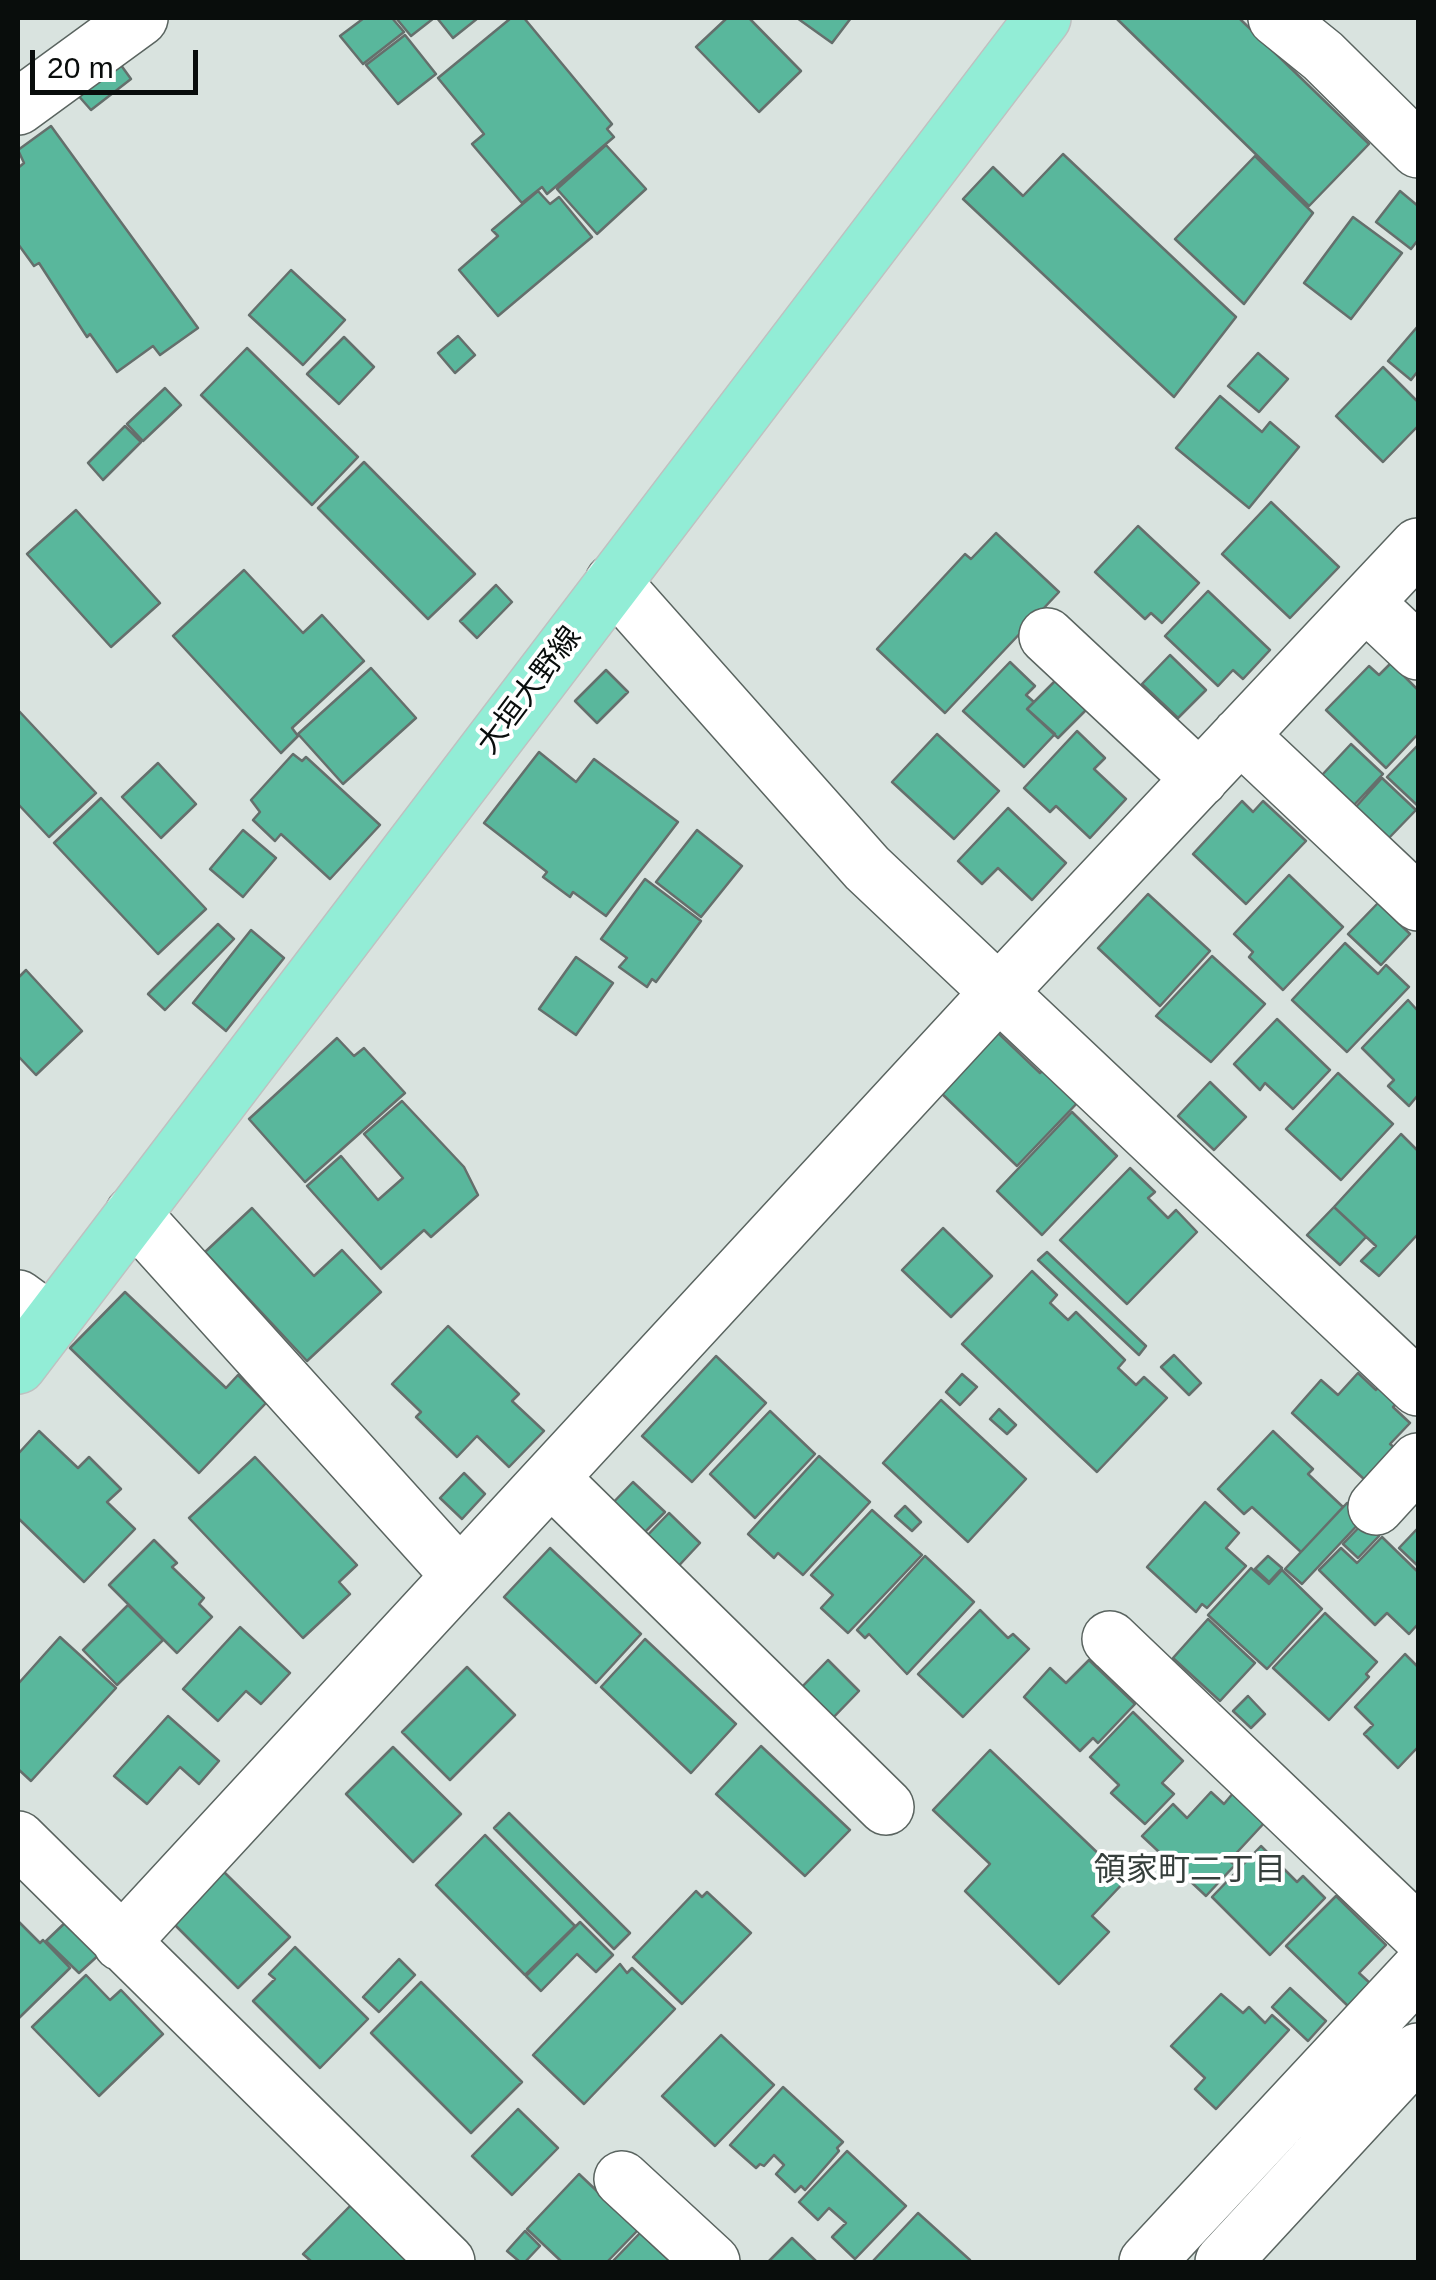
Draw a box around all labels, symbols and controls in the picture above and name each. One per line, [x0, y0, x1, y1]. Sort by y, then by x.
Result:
scale bar [35, 30, 202, 92]
text: 20 m [47, 51, 114, 84]
street label: 大垣大野線 [470, 620, 590, 762]
district label: 領家町二丁目 [1094, 1852, 1286, 1890]

